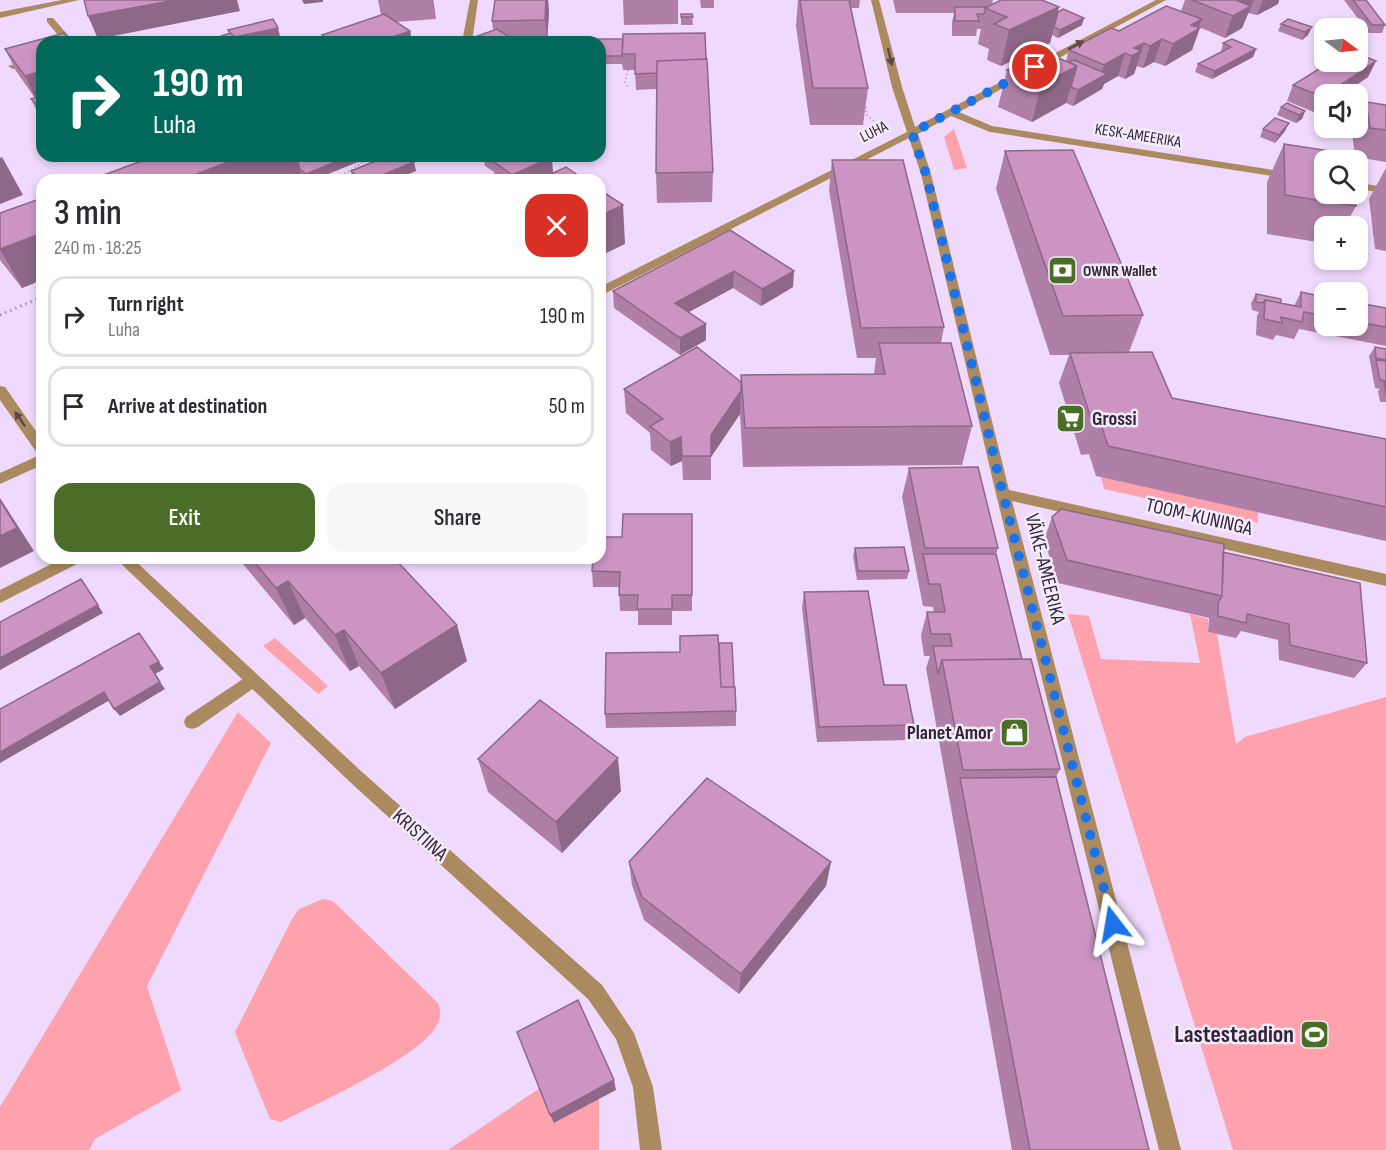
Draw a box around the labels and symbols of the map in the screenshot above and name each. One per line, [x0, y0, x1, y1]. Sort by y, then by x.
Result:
north arrow [1314, 18, 1368, 72]
one-way arrow [1068, 40, 1085, 50]
pin [1009, 41, 1060, 92]
one-way arrow [885, 47, 895, 66]
street label: LUHA [857, 117, 891, 147]
street label: KESK-AMEERIKA [1093, 120, 1183, 152]
bank icon: OWNR Wallet [1046, 255, 1078, 287]
place label: OWNR Wallet [1083, 262, 1157, 281]
supermarket icon: Grossi [1055, 403, 1087, 435]
place label: Grossi [1092, 407, 1136, 431]
one-way arrow [14, 411, 26, 427]
street label: TOOM-KUNINGA [1143, 493, 1255, 541]
street label: VÄIKE-AMEERIKA [1020, 511, 1070, 627]
shop icon: Planet Amor [998, 717, 1030, 749]
place label: Planet Amor [907, 721, 993, 745]
street label: KRISTIINA [388, 804, 453, 866]
position arrow [1081, 892, 1145, 956]
sports icon: Lastestaadion [1299, 1018, 1331, 1050]
place label: Lastestaadion [1174, 1020, 1294, 1049]

